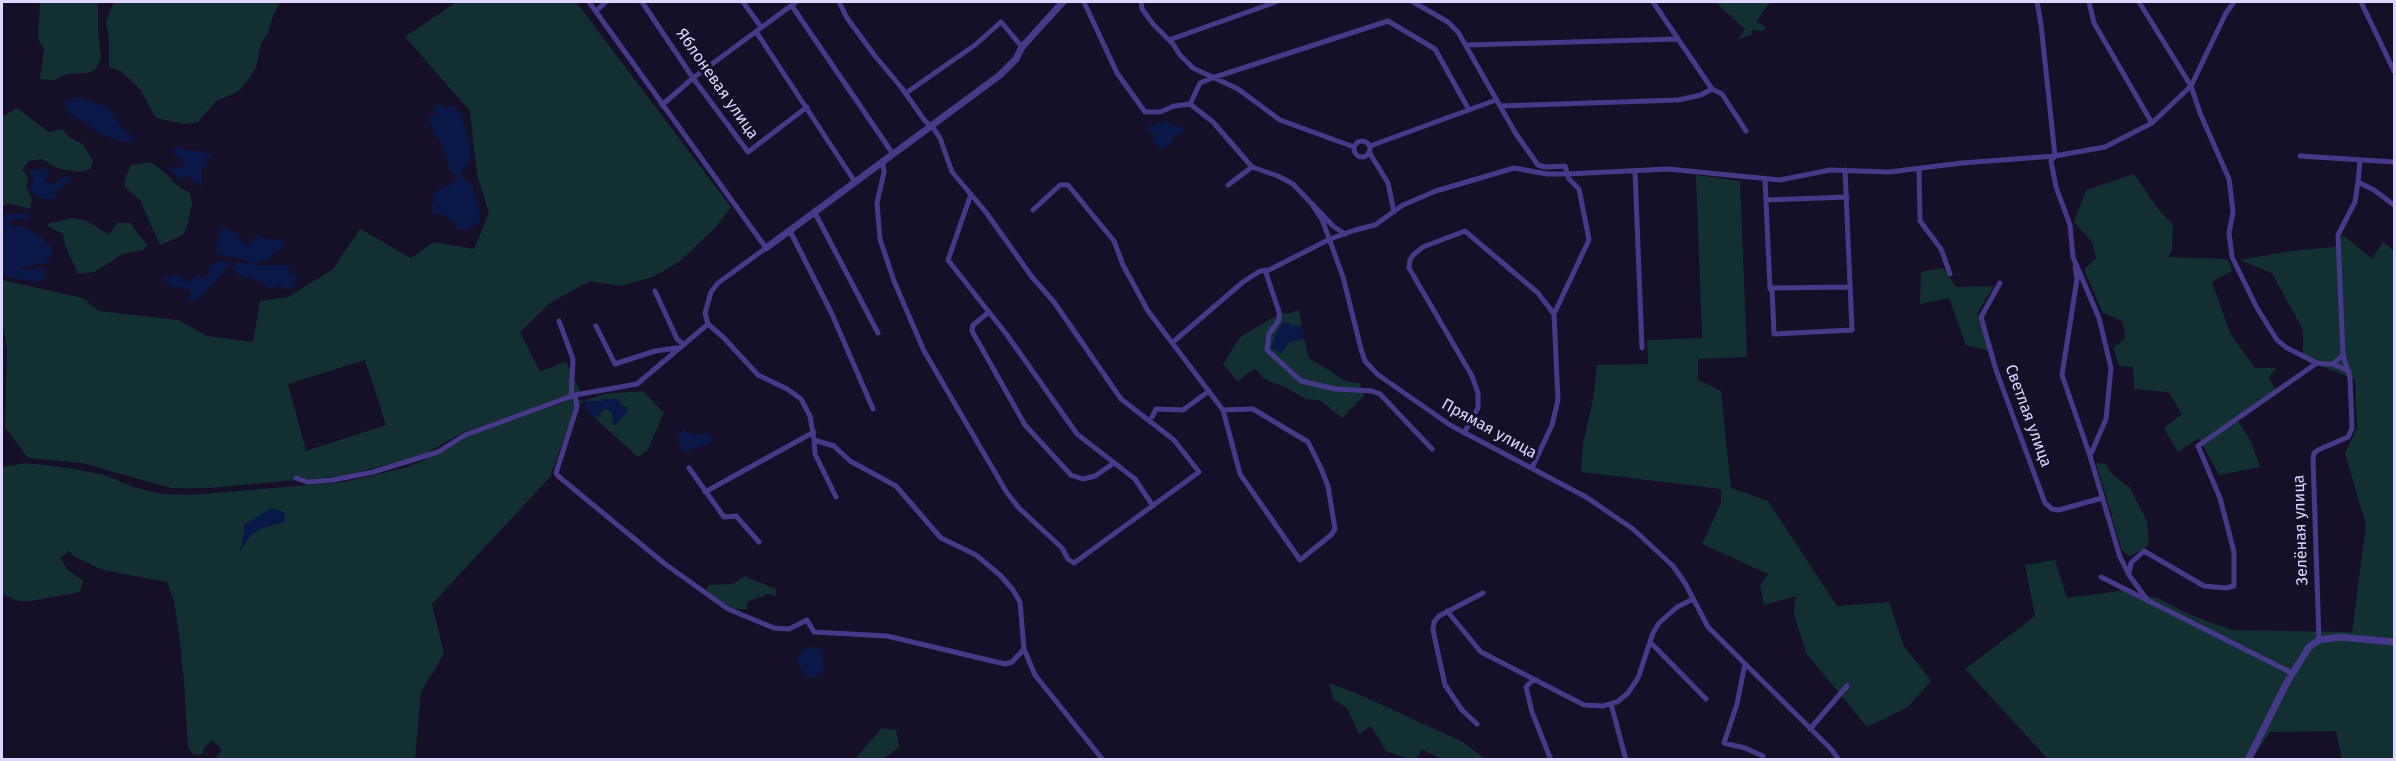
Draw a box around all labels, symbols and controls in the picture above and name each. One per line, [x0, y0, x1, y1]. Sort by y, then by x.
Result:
street label: Яблоневая улица [672, 25, 762, 143]
street label: Светлая улица [2001, 362, 2055, 470]
street label: Прямая улица [1438, 395, 1540, 463]
street label: Зелёная улица [2289, 474, 2313, 586]

